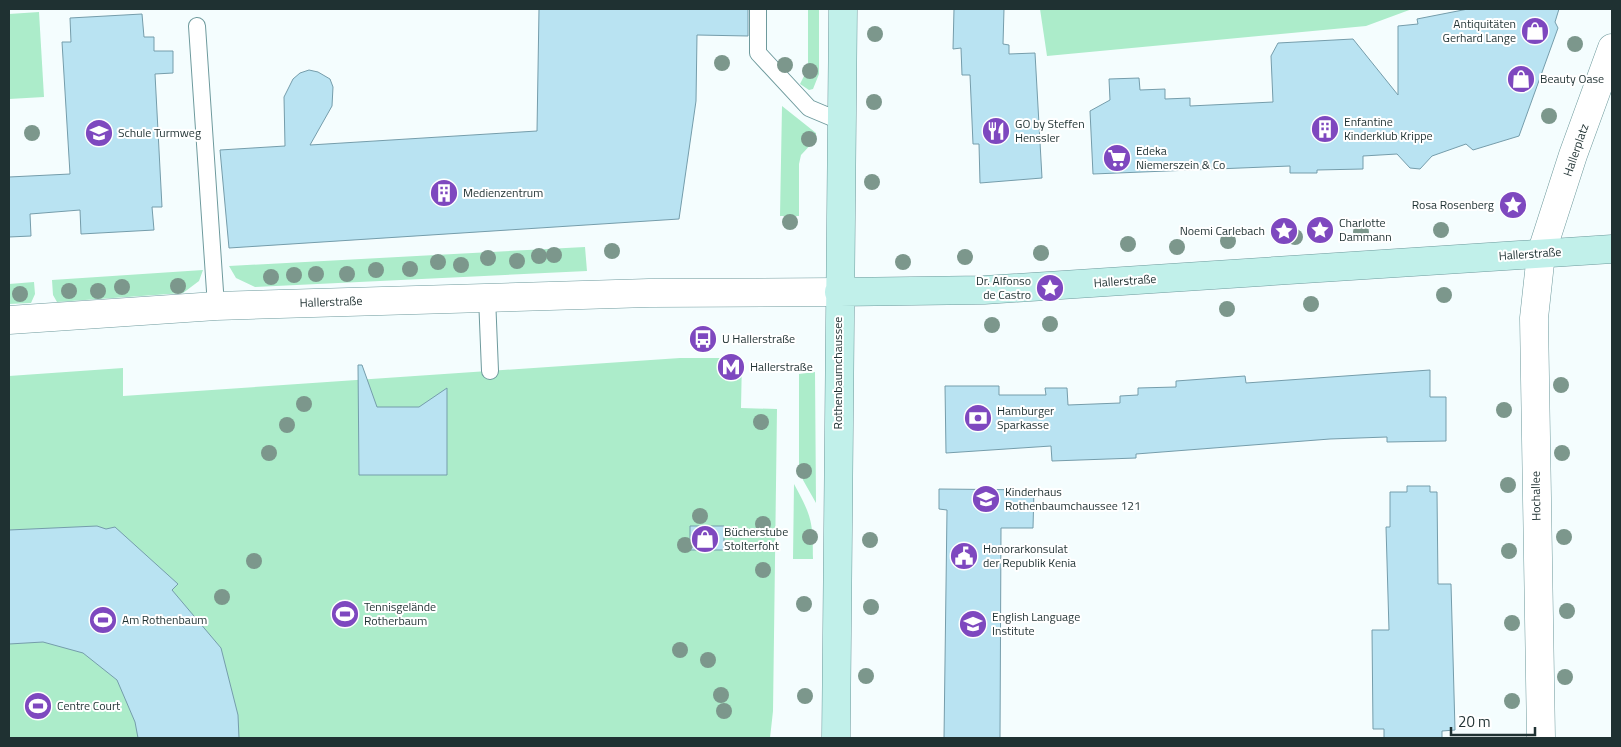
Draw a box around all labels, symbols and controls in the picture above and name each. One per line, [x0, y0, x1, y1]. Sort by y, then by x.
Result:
place label: Antiquitäten Gerhard Lange [1443, 14, 1516, 47]
shop icon: Antiquitäten Gerhard Lange [1520, 16, 1550, 46]
shop icon: Beauty Oase [1506, 64, 1536, 94]
place label: Beauty Oase [1540, 69, 1604, 88]
place label: Enfantine Kinderklub Krippe [1344, 112, 1433, 145]
place label: GO by Steffen Henssler [1015, 114, 1085, 147]
building icon: Enfantine Kinderklub Krippe [1310, 114, 1340, 144]
restaurant icon: GO by Steffen Henssler [981, 116, 1011, 146]
school or university icon: Schule Turmweg [84, 118, 114, 148]
street label: Hallerplatz [1558, 121, 1593, 179]
place label: Schule Turmweg [118, 123, 201, 142]
place label: Edeka Niemerszein & Co [1136, 141, 1225, 174]
supermarket icon: Edeka Niemerszein & Co [1102, 143, 1132, 173]
building icon: Medienzentrum [429, 178, 459, 208]
place label: Medienzentrum [463, 183, 543, 202]
place icon: Rosa Rosenberg [1498, 190, 1528, 220]
place label: Rosa Rosenberg [1412, 195, 1494, 214]
place label: Charlotte Dammann [1339, 213, 1392, 246]
place icon: Charlotte Dammann [1305, 215, 1335, 245]
place icon: Noemi Carlebach [1269, 216, 1299, 246]
place label: Noemi Carlebach [1180, 221, 1265, 240]
street label: Hallerstraße [1498, 242, 1562, 265]
street label: Hallerstraße [1093, 269, 1157, 292]
place label: Dr. Alfonso de Castro [976, 271, 1031, 304]
place icon: Dr. Alfonso de Castro [1035, 273, 1065, 303]
street label: Hallerstraße [299, 291, 363, 312]
street label: Rothenbaumchaussee [828, 317, 847, 429]
bus stop icon: U Hallerstraße [688, 324, 718, 354]
place label: U Hallerstraße [722, 329, 795, 348]
metro station icon: Hallerstraße [716, 352, 746, 382]
place label: Hallerstraße [750, 357, 813, 376]
place label: Hamburger Sparkasse [997, 401, 1054, 434]
bank icon: Hamburger Sparkasse [963, 403, 993, 433]
street label: Hochallee [1526, 471, 1545, 521]
place label: Kinderhaus Rothenbaumchaussee 121 [1005, 482, 1141, 515]
school or university icon: Kinderhaus Rothenbaumchaussee 121 [971, 484, 1001, 514]
place label: Bücherstube Stolterfoht [724, 522, 788, 555]
shop icon: Bücherstube Stolterfoht [690, 524, 720, 554]
place label: Honorarkonsulat der Republik Kenia [983, 539, 1076, 572]
public building icon: Honorarkonsulat der Republik Kenia [949, 541, 979, 571]
place label: Tennisgelände Rotherbaum [364, 597, 436, 630]
sports icon: Tennisgelände Rotherbaum [330, 599, 360, 629]
sports icon: Am Rothenbaum [88, 605, 118, 635]
place label: English Language Institute [992, 607, 1080, 640]
school or university icon: English Language Institute [958, 609, 988, 639]
place label: Am Rothenbaum [122, 610, 207, 629]
sports icon: Centre Court [23, 691, 53, 721]
place label: Centre Court [57, 696, 121, 715]
scale bar [1451, 704, 1535, 736]
text: 20 m [1458, 710, 1491, 733]

